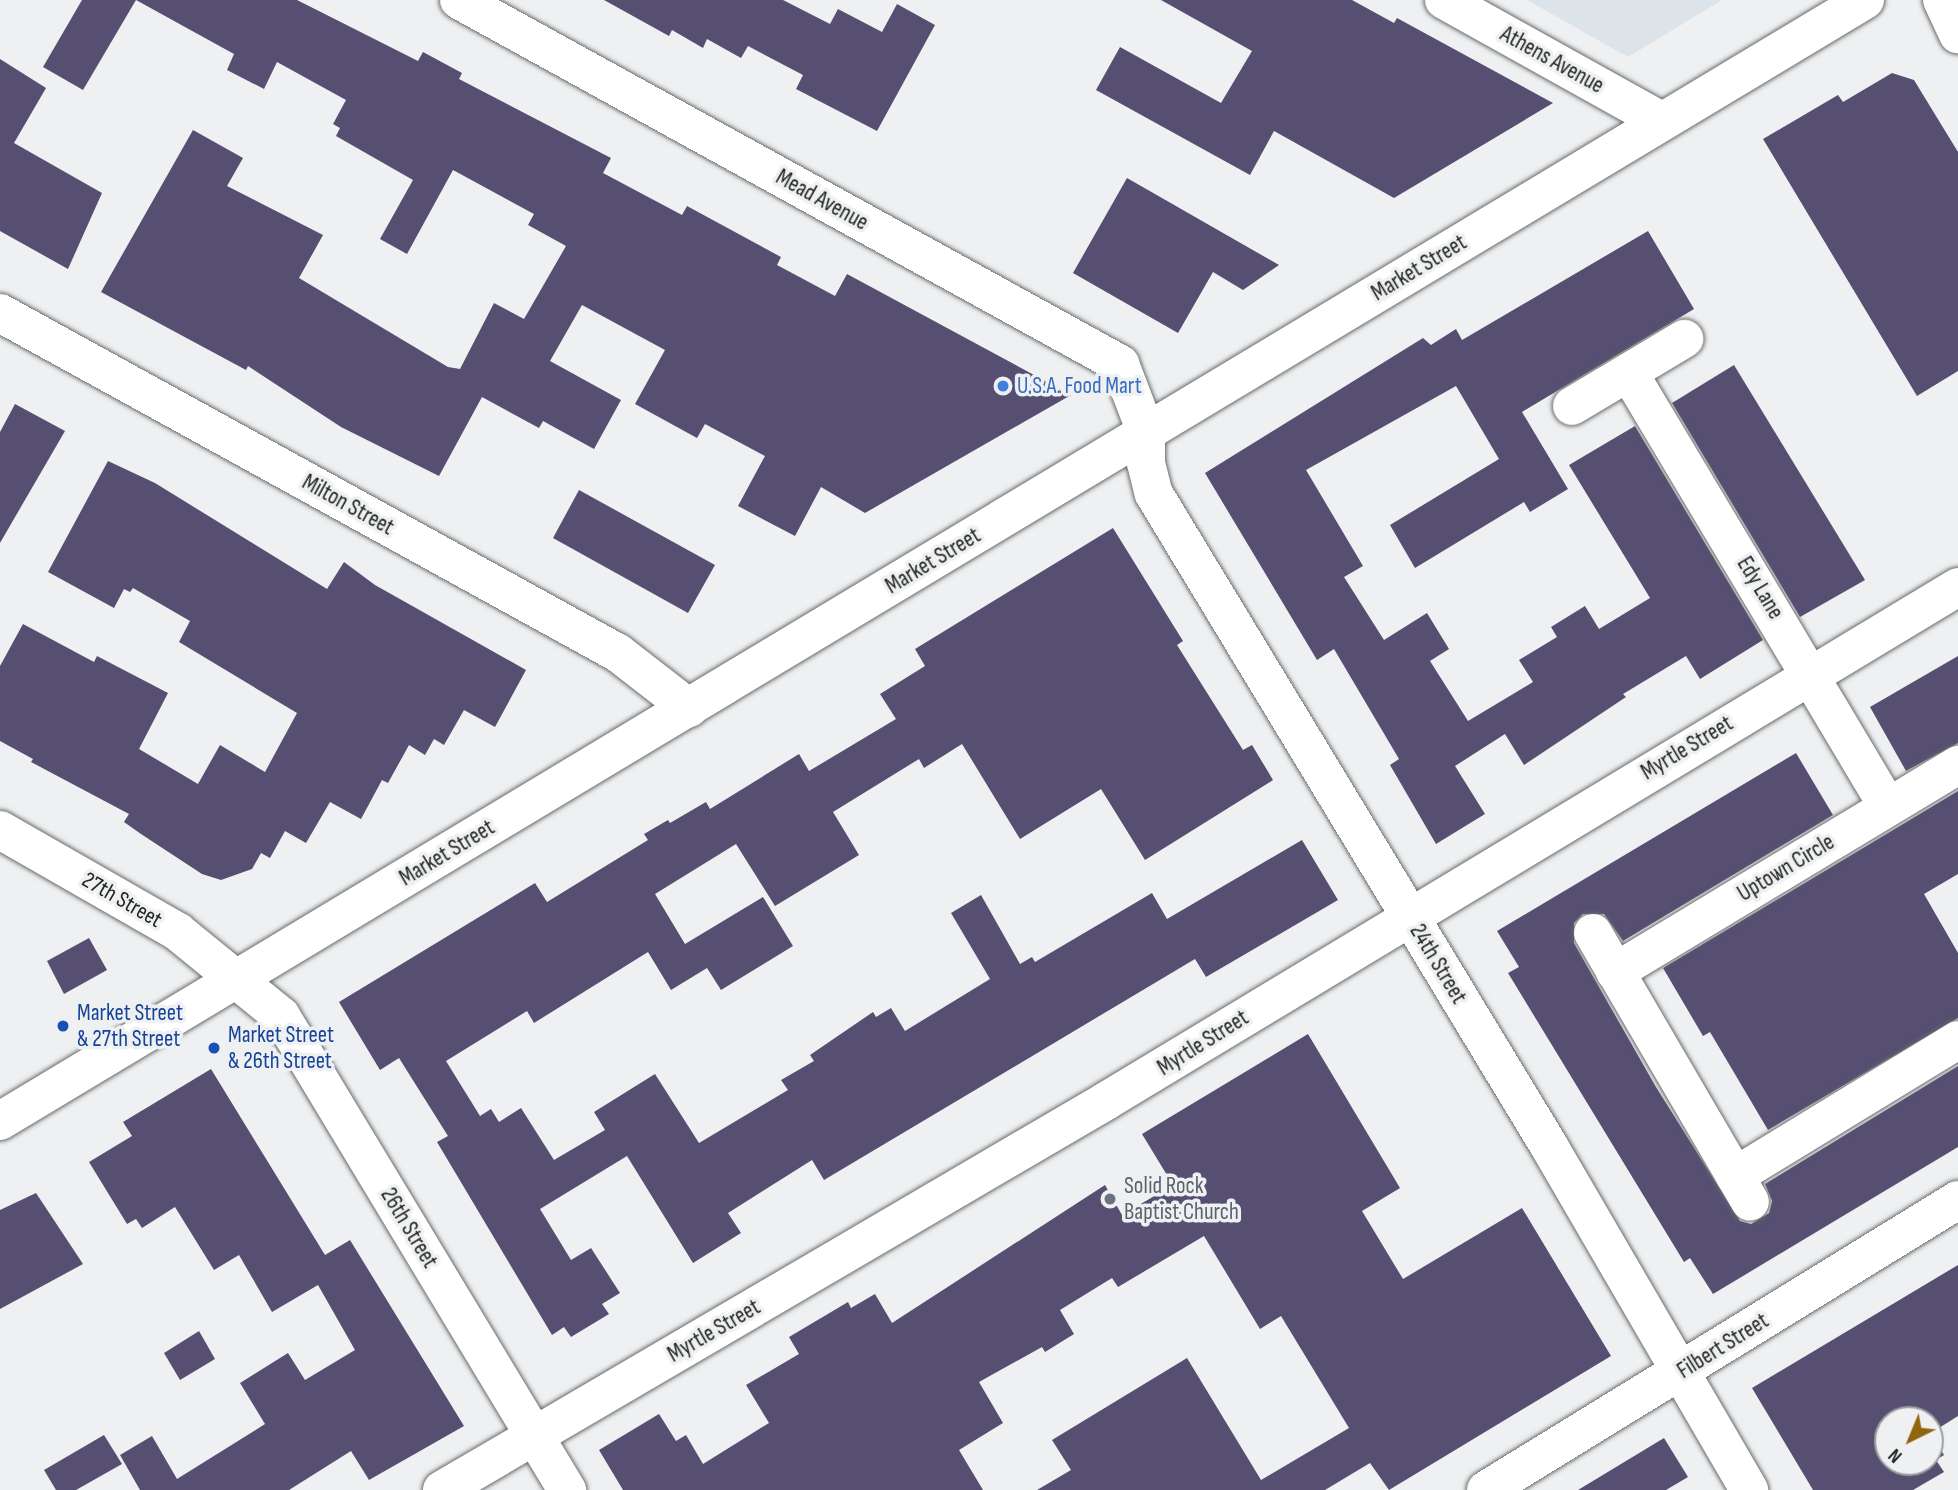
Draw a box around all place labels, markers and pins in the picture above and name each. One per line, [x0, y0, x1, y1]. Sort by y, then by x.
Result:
place label: U.S.A. Food Mart [1017, 372, 1142, 400]
marker: U.S.A. Food Mart [995, 378, 1011, 394]
place label: Market Street & 27th Street [77, 999, 183, 1053]
marker: Market Street & 27th Street [55, 1018, 71, 1034]
place label: Market Street & 26th Street [228, 1021, 334, 1075]
marker: Market Street & 26th Street [206, 1040, 222, 1056]
place label: Solid Rock Baptist Church [1124, 1172, 1239, 1226]
marker: Solid Rock Baptist Church [1102, 1191, 1118, 1207]

